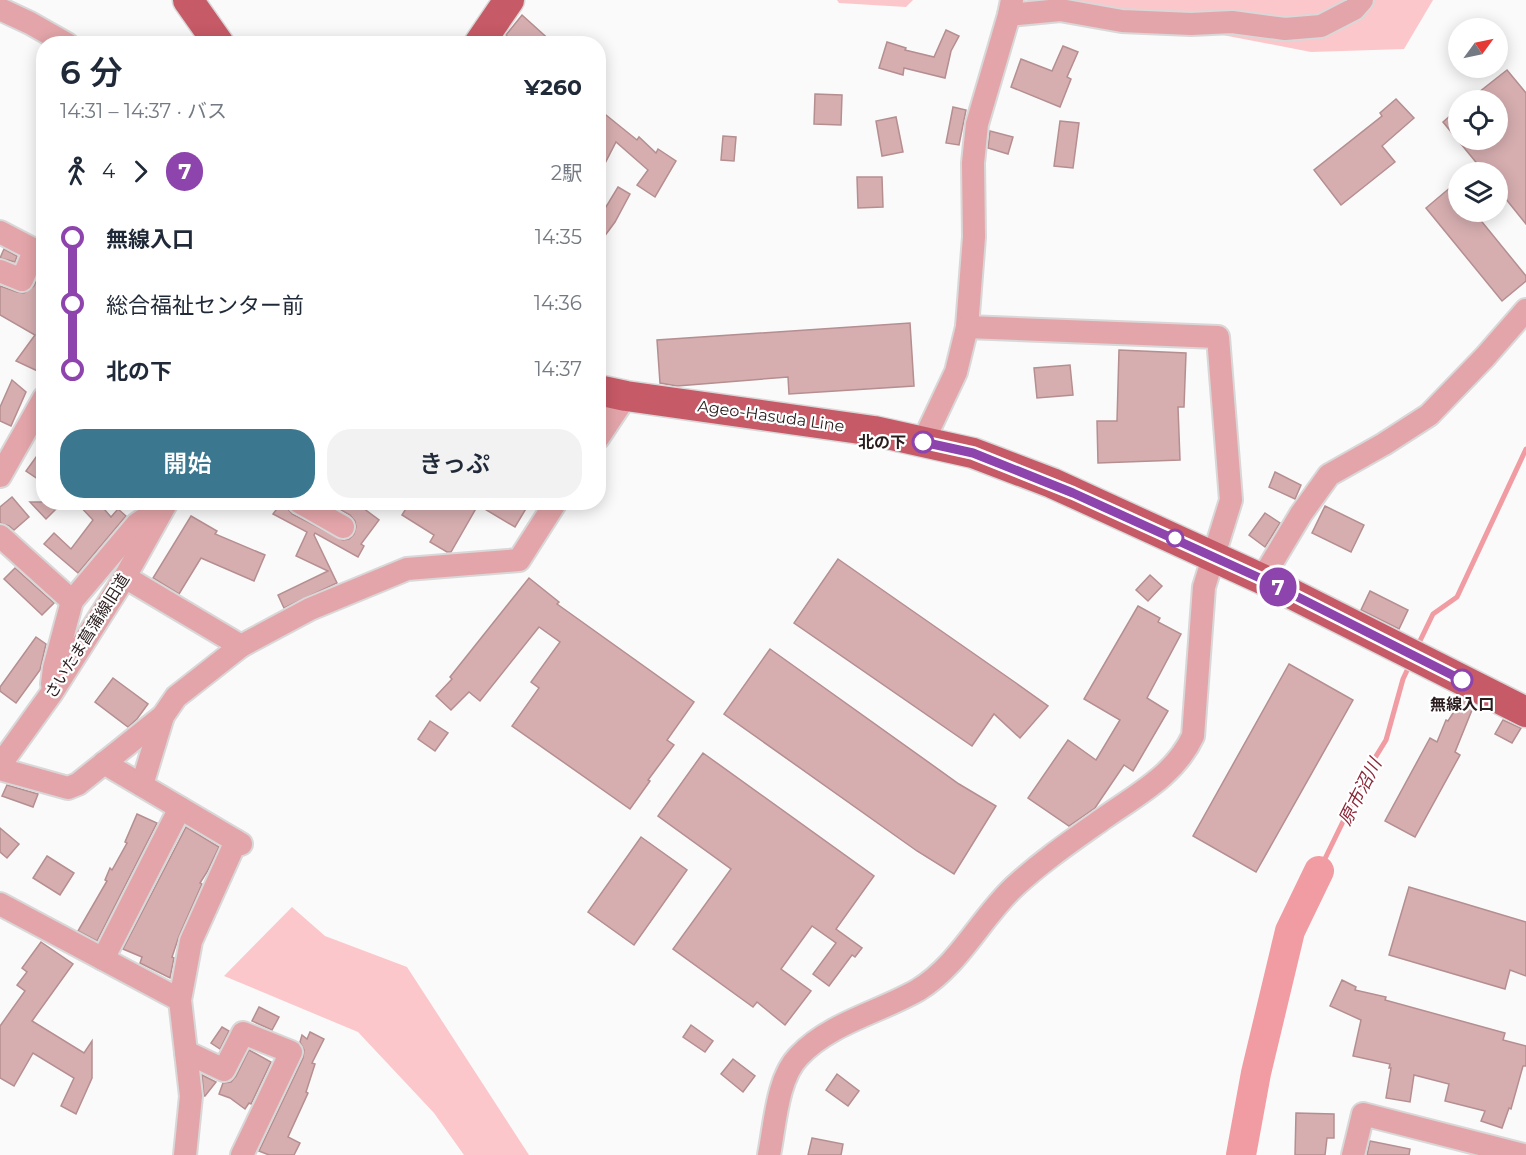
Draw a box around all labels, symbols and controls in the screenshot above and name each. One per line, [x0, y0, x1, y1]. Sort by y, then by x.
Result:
north arrow [1448, 18, 1508, 78]
map controls [1448, 18, 1508, 222]
text: 6 分 [60, 52, 123, 92]
text: ¥260 [524, 74, 582, 101]
button: locate [1448, 90, 1508, 150]
text: 14:31 – 14:37 · バス [60, 99, 227, 123]
icon: walk [60, 155, 93, 188]
icon: forward [124, 155, 157, 188]
text: 4 [102, 159, 115, 183]
text: 7 [178, 159, 191, 184]
text: 2駅 [551, 161, 582, 185]
button: layers [1448, 162, 1508, 222]
text: 14:35 [535, 225, 582, 249]
text: 無線入口 [106, 226, 194, 253]
text: 14:36 [534, 291, 582, 315]
text: 総合福祉センター前 [106, 292, 304, 319]
text: 14:37 [534, 357, 582, 381]
text: 北の下 [106, 358, 172, 385]
street label: Ageo-Hasuda Line [696, 396, 846, 436]
button: 開始 [60, 429, 315, 498]
button: きっぷ [327, 429, 582, 498]
marker: 北の下 [912, 431, 934, 453]
place label: 北の下 [858, 433, 906, 452]
unlabelled marker [1166, 529, 1184, 547]
line badge: 7 [1258, 568, 1298, 606]
street label: さいたま菖蒲線旧道 [41, 570, 133, 702]
text: 7 [1271, 575, 1285, 600]
marker: 無線入口 [1451, 669, 1473, 691]
place label: 無線入口 [1430, 695, 1494, 714]
water label: 原市沼川 [1334, 753, 1387, 829]

